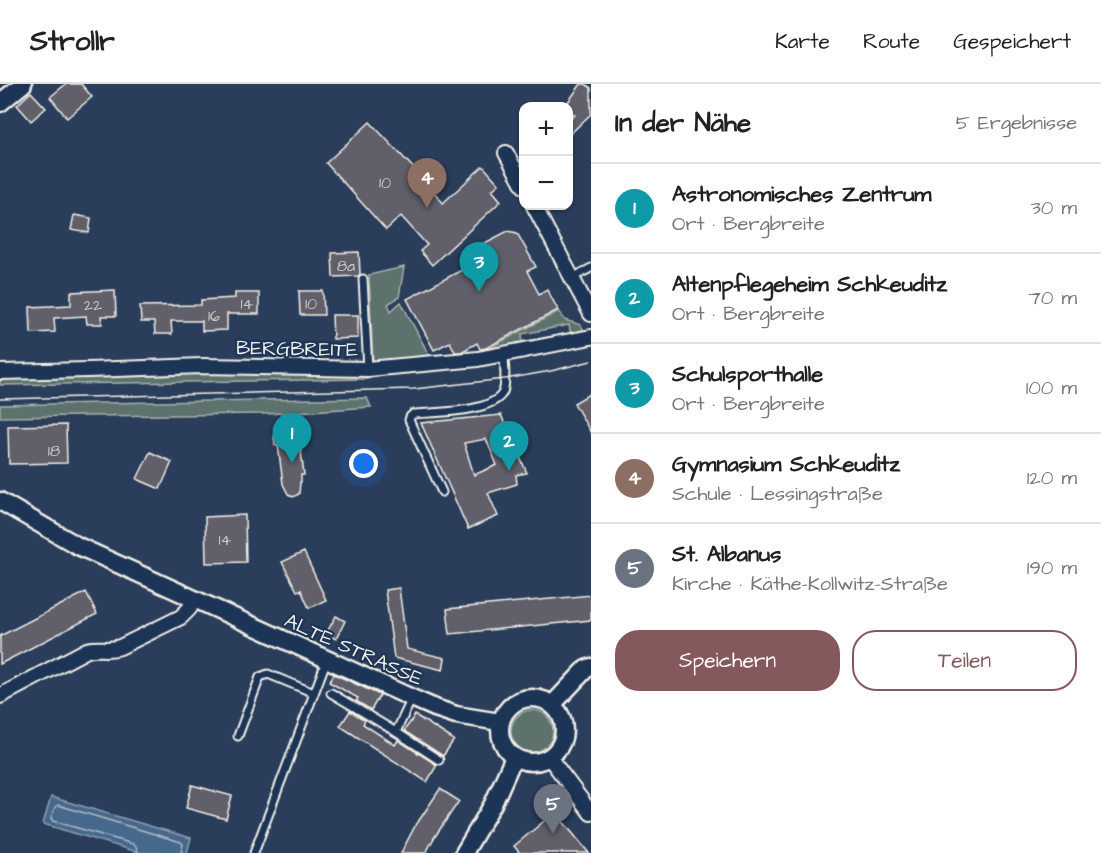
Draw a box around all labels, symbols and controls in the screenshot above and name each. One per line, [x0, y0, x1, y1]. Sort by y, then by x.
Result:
text: Strollr [30, 22, 115, 61]
text: Karte [775, 27, 830, 56]
text: Route [863, 27, 920, 56]
text: Gespeichert [953, 27, 1071, 56]
map controls [519, 102, 573, 210]
button: + [519, 102, 573, 156]
text: In der Nähe [615, 105, 751, 141]
text: 5 Ergebnisse [956, 109, 1077, 137]
button: − [519, 156, 573, 210]
pin: 4 [408, 158, 446, 208]
house number: 10 [379, 172, 391, 194]
text: Astronomisches Zentrum [672, 179, 931, 210]
text: 1 [633, 194, 636, 222]
text: 30 m [1031, 194, 1077, 222]
text: Ort · Bergbreite [672, 210, 825, 238]
pin: 3 [460, 242, 498, 292]
house number: 8a [337, 255, 355, 277]
text: Altenpflegeheim Schkeuditz [672, 269, 947, 300]
text: 2 [629, 284, 640, 312]
text: 70 m [1029, 284, 1077, 312]
house number: 14 [241, 293, 254, 315]
house number: 10 [305, 293, 317, 315]
house number: 22 [84, 294, 102, 316]
text: Ort · Bergbreite [672, 300, 825, 328]
house number: 16 [208, 305, 220, 327]
street label: BERGBREITE [236, 334, 358, 364]
text: Schulsporthalle [672, 359, 823, 390]
text: 3 [629, 374, 640, 402]
text: 100 m [1026, 374, 1077, 402]
text: Ort · Bergbreite [672, 390, 825, 418]
pin: 1 [272, 414, 312, 463]
pin: 2 [490, 422, 528, 471]
house number: 18 [48, 440, 60, 462]
your location [349, 449, 378, 478]
text: Gymnasium Schkeuditz [672, 449, 900, 480]
text: 4 [628, 464, 641, 492]
text: 120 m [1027, 464, 1077, 492]
text: Schule · Lessingstraße [672, 480, 883, 508]
house number: 14 [219, 529, 232, 551]
text: St. Albanus [672, 539, 781, 570]
text: 5 [627, 554, 642, 582]
text: 190 m [1027, 554, 1077, 582]
text: Kirche · Käthe-Kollwitz-Straße [672, 570, 948, 598]
street label: ALTE STRASSE [280, 607, 427, 693]
button: Speichern [615, 630, 840, 691]
button: Teilen [852, 630, 1077, 691]
pin: 5 [534, 784, 572, 834]

